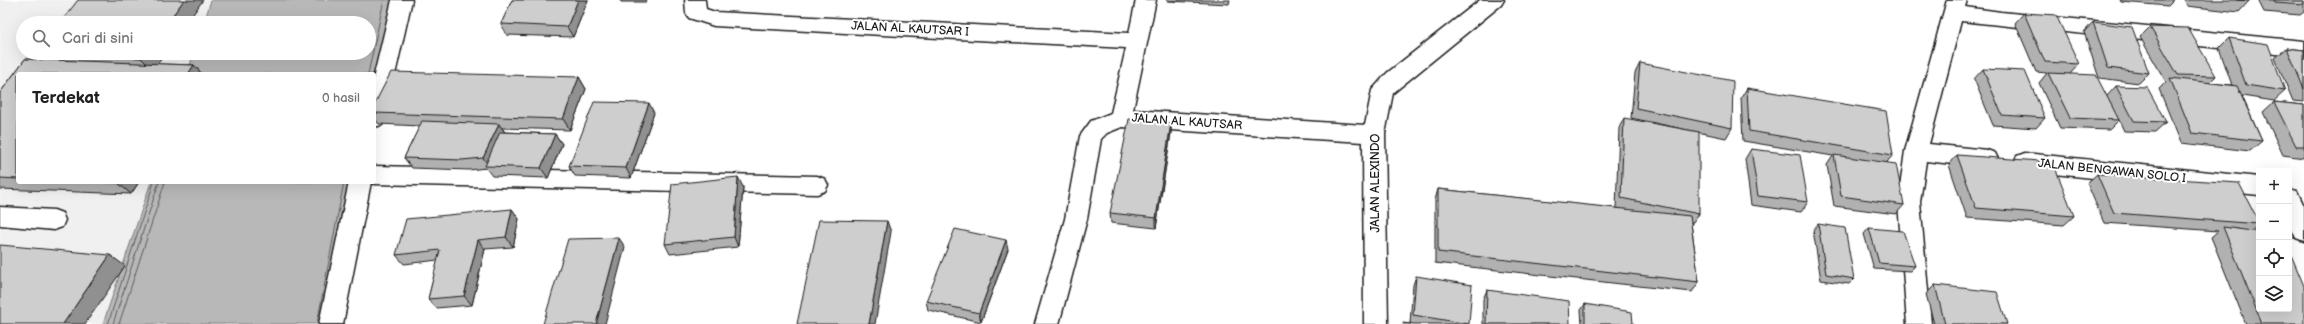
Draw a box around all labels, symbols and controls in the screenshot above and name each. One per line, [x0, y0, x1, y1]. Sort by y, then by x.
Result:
search box [16, 16, 376, 60]
street label: JALAN AL KAUTSAR I [851, 18, 970, 40]
icon: search [30, 27, 52, 49]
text: Cari di sini [62, 29, 133, 48]
text: Terdekat [32, 88, 100, 108]
text: 0 hasil [322, 90, 360, 106]
street label: JALAN AL KAUTSAR [1131, 111, 1243, 133]
street label: JALAN ALEXINDO [1368, 133, 1383, 233]
street label: JALAN BENGAWAN SOLO I [2037, 156, 2187, 186]
map controls [2256, 168, 2292, 312]
button: + [2256, 168, 2292, 204]
button: − [2256, 204, 2292, 240]
button: locate [2256, 240, 2292, 276]
button: layers [2256, 276, 2292, 312]

